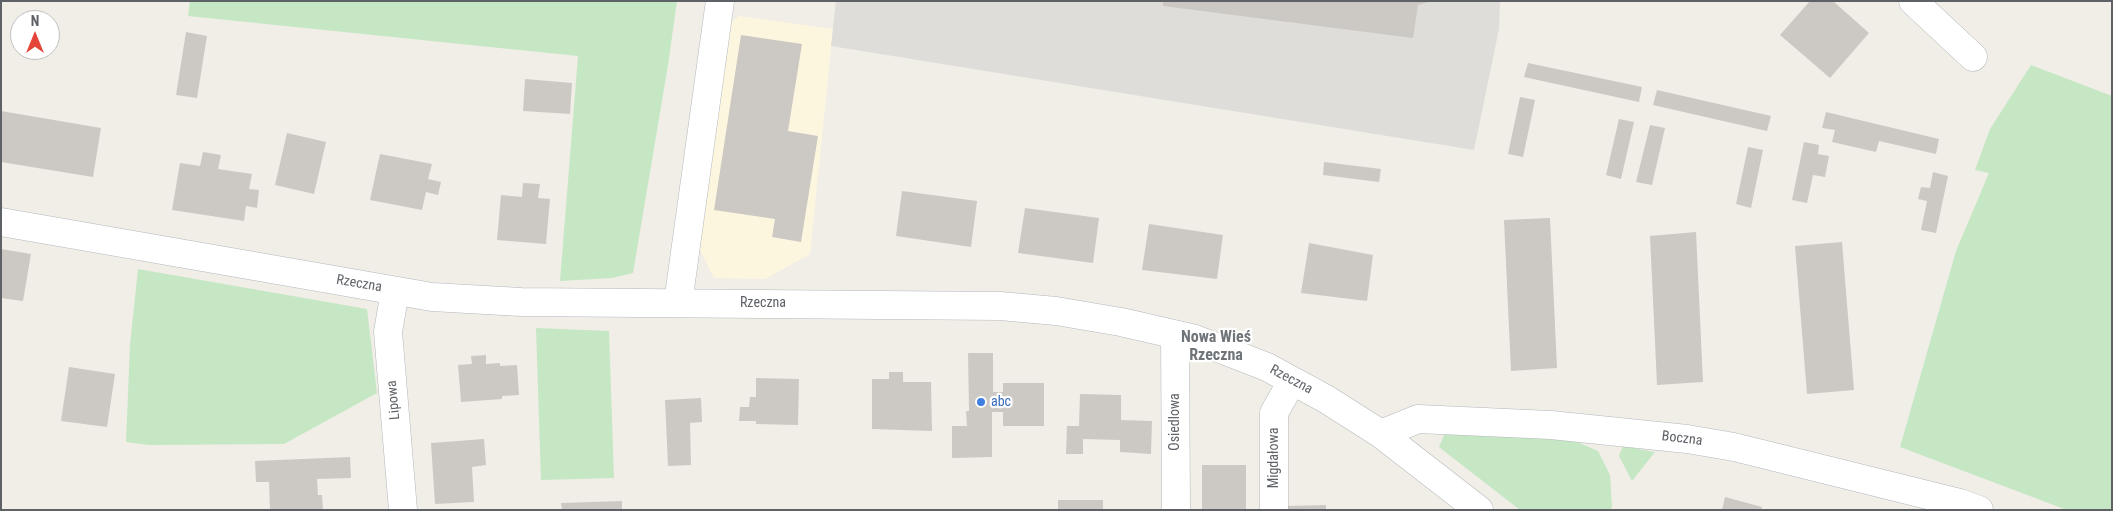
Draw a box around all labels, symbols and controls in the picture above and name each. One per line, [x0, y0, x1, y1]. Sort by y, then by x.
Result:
north arrow [10, 10, 60, 60]
text: N [31, 13, 39, 29]
street label: Rzeczna [335, 272, 383, 296]
street label: Rzeczna [740, 295, 786, 311]
district label: Nowa Wieś Rzeczna [1181, 328, 1251, 366]
street label: Rzeczna [1267, 362, 1315, 398]
street label: Lipowa [384, 380, 404, 420]
street label: Osiedlowa [1167, 393, 1183, 451]
place label: abc [991, 394, 1011, 410]
marker: abc [975, 396, 987, 408]
street label: Migdałowa [1266, 428, 1282, 488]
street label: Boczna [1661, 428, 1703, 450]

